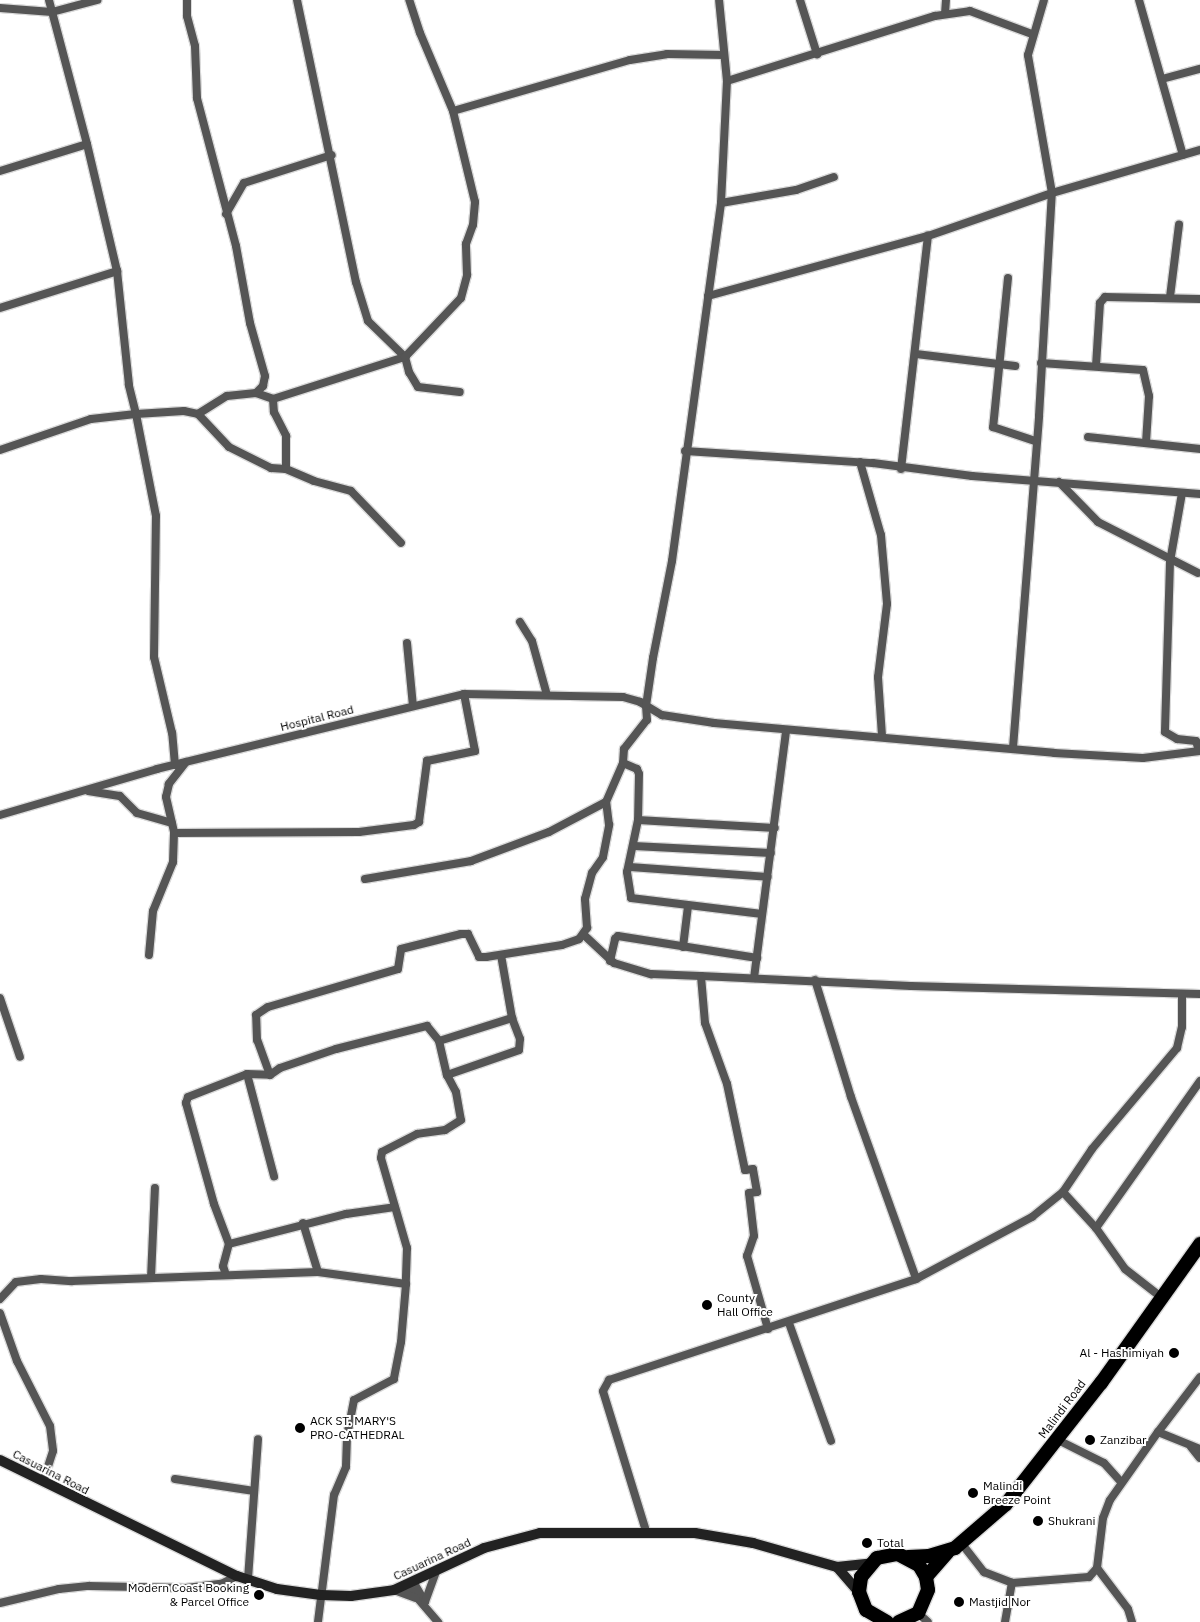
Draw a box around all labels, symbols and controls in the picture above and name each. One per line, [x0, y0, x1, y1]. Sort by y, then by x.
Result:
street label: Hospital Road [279, 702, 355, 734]
place label: County Hall Office [717, 1291, 773, 1319]
marker: County Hall Office [701, 1299, 713, 1311]
place label: Al - Hashimiyah [1080, 1346, 1164, 1360]
marker: Al - Hashimiyah [1168, 1347, 1180, 1359]
street label: Malindi Road [1035, 1377, 1089, 1441]
place label: ACK ST. MARY'S PRO-CATHEDRAL [310, 1414, 405, 1442]
marker: ACK ST. MARY'S PRO-CATHEDRAL [294, 1422, 306, 1434]
place label: Zanzibar [1100, 1433, 1147, 1447]
marker: Zanzibar [1084, 1434, 1096, 1446]
street label: Casuarina Road [10, 1447, 92, 1497]
place label: Malindi Breeze Point [983, 1479, 1051, 1507]
marker: Malindi Breeze Point [967, 1487, 979, 1499]
place label: Shukrani [1048, 1514, 1096, 1528]
marker: Shukrani [1032, 1515, 1044, 1527]
street label: Casuarina Road [391, 1535, 473, 1583]
place label: Total [877, 1536, 904, 1550]
marker: Total [861, 1537, 873, 1549]
place label: Modern Coast Booking & Parcel Office [128, 1581, 249, 1609]
marker: Modern Coast Booking & Parcel Office [253, 1589, 265, 1601]
place label: Mastjid Nor [969, 1595, 1031, 1609]
marker: Mastjid Nor [953, 1596, 965, 1608]

